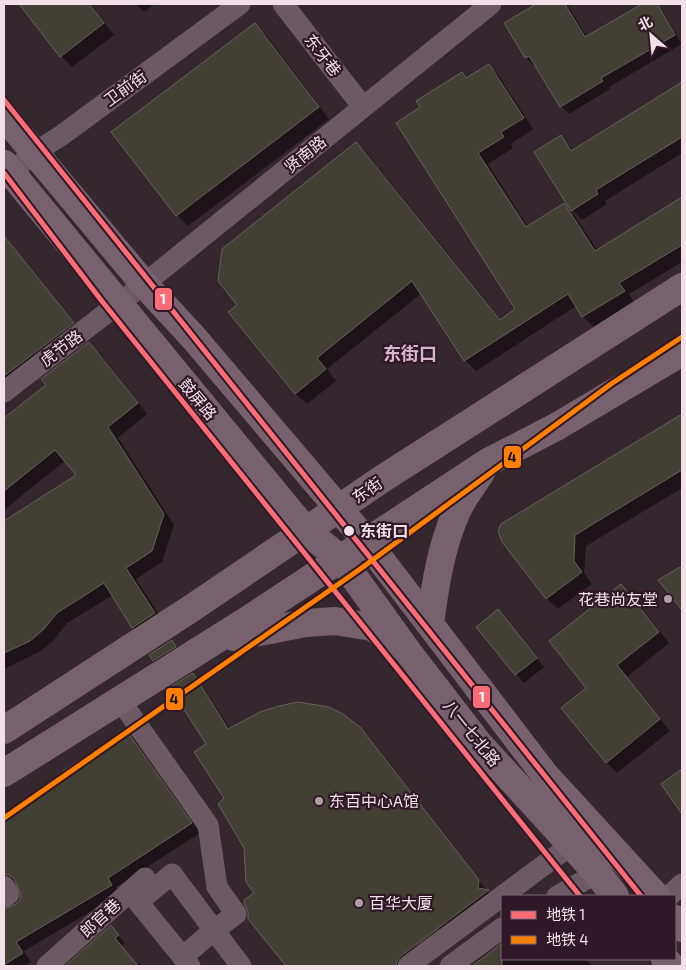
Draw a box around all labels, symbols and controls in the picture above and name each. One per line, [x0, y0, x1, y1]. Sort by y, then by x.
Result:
north arrow [626, 10, 676, 60]
text: 北 [635, 12, 655, 34]
street label: 东牙巷 [301, 30, 346, 79]
street label: 卫前街 [100, 66, 150, 109]
street label: 贤南路 [280, 131, 329, 176]
line badge: 1 [154, 287, 173, 311]
text: 1 [160, 290, 166, 307]
street label: 虎节路 [36, 326, 86, 370]
district label: 东街口 [383, 342, 437, 364]
street label: 鼓屏路 [176, 374, 221, 423]
line badge: 4 [503, 445, 522, 469]
text: 4 [508, 448, 517, 465]
street label: 东街 [348, 473, 385, 507]
place label: 东街口 [360, 521, 408, 540]
marker: 东街口 [342, 524, 356, 538]
place label: 花巷尚友堂 [578, 589, 658, 608]
marker: 花巷尚友堂 [662, 593, 674, 605]
line badge: 1 [472, 685, 491, 709]
line badge: 4 [165, 687, 184, 711]
text: 1 [479, 688, 485, 705]
text: 4 [170, 690, 179, 707]
street label: 八一七北路 [440, 696, 505, 770]
place label: 东百中心A馆 [329, 791, 419, 810]
marker: 东百中心A馆 [313, 795, 325, 807]
place label: 百华大厦 [369, 893, 433, 912]
street label: 郎官巷 [75, 895, 124, 941]
legend [501, 895, 676, 960]
marker: 百华大厦 [353, 897, 365, 909]
text: 地铁 1 [546, 905, 585, 923]
text: 地铁 4 [546, 930, 589, 948]

